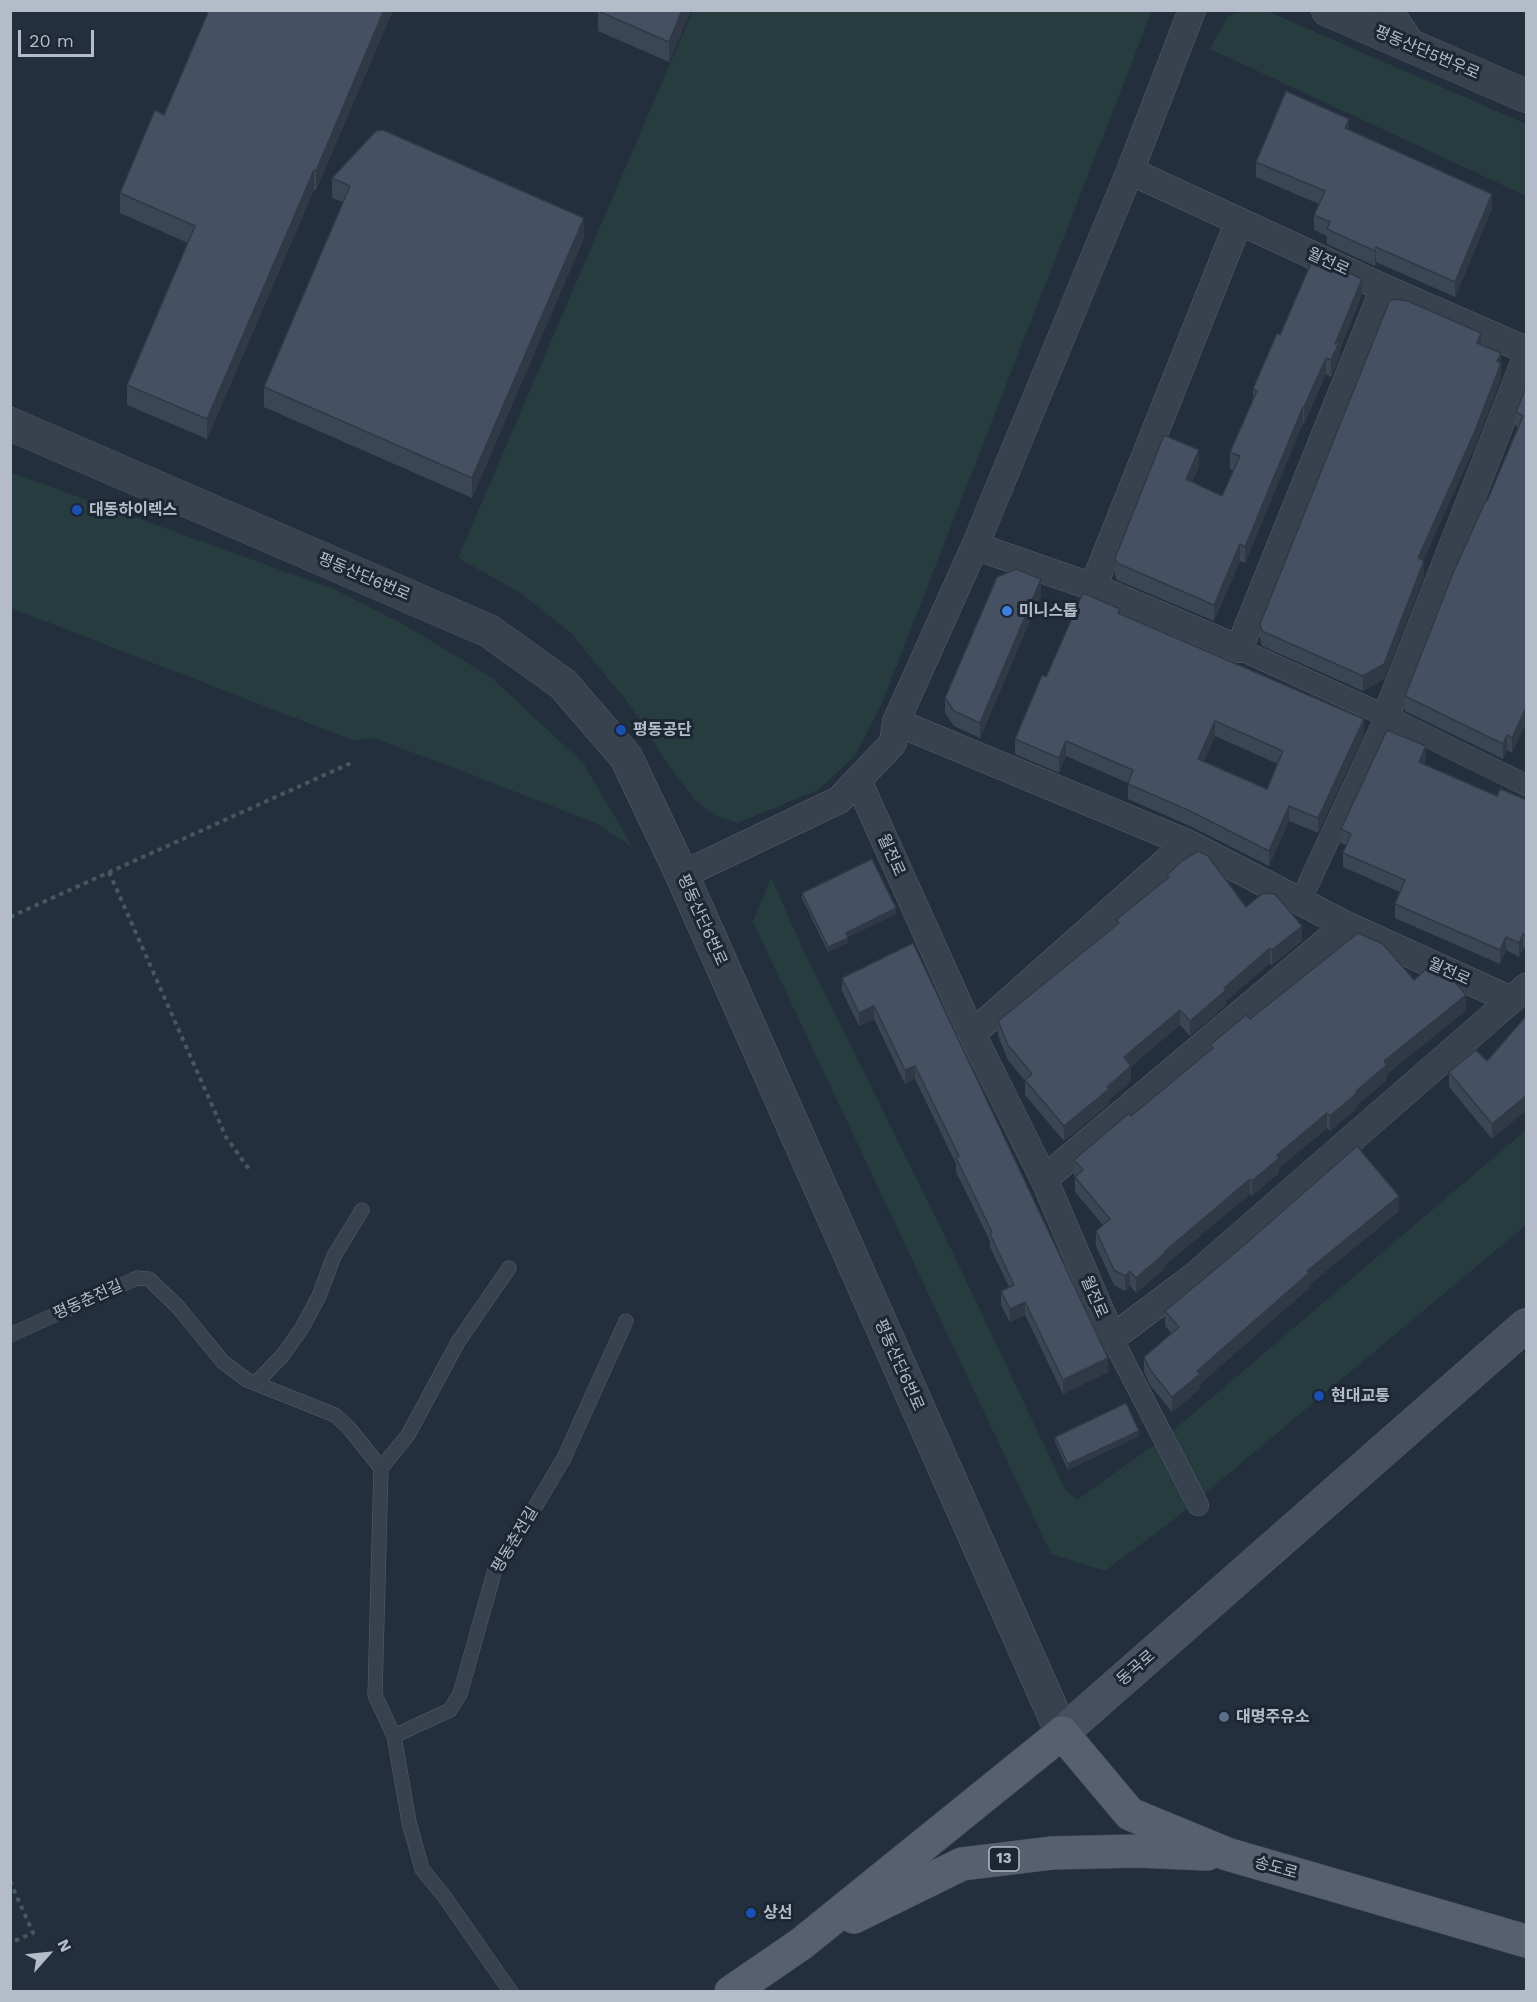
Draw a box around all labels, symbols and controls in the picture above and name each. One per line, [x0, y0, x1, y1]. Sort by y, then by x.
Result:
scale bar [21, 18, 98, 56]
street label: 평동산단5번우로 [1372, 22, 1482, 84]
text: 20 m [29, 30, 74, 51]
street label: 월전로 [1304, 244, 1352, 280]
place label: 대동하이렉스 [89, 500, 177, 520]
marker: 대동하이렉스 [70, 503, 84, 517]
street label: 평동산단6번로 [315, 549, 413, 605]
place label: 미니스톱 [1019, 601, 1078, 621]
marker: 미니스톱 [1000, 604, 1014, 618]
place label: 평동공단 [633, 720, 692, 740]
marker: 평동공단 [614, 723, 628, 737]
street label: 월전로 [873, 831, 909, 879]
street label: 평동산단6번로 [673, 871, 731, 969]
street label: 월전로 [1425, 954, 1473, 990]
street label: 월전로 [1077, 1273, 1111, 1321]
street label: 평동춘전길 [50, 1276, 126, 1324]
street label: 평동산단6번로 [870, 1316, 928, 1414]
place label: 현대교통 [1331, 1386, 1390, 1406]
marker: 현대교통 [1312, 1389, 1326, 1403]
street label: 평동춘전길 [488, 1504, 542, 1576]
street label: 동곡로 [1113, 1646, 1159, 1690]
place label: 대명주유소 [1236, 1707, 1310, 1727]
marker: 대명주유소 [1217, 1710, 1231, 1724]
road number: 13 [989, 1847, 1019, 1871]
street label: 송도로 [1252, 1853, 1300, 1883]
place label: 상선 [763, 1903, 792, 1923]
marker: 상선 [744, 1906, 758, 1920]
north arrow [18, 1924, 78, 1984]
text: N [53, 1936, 76, 1955]

